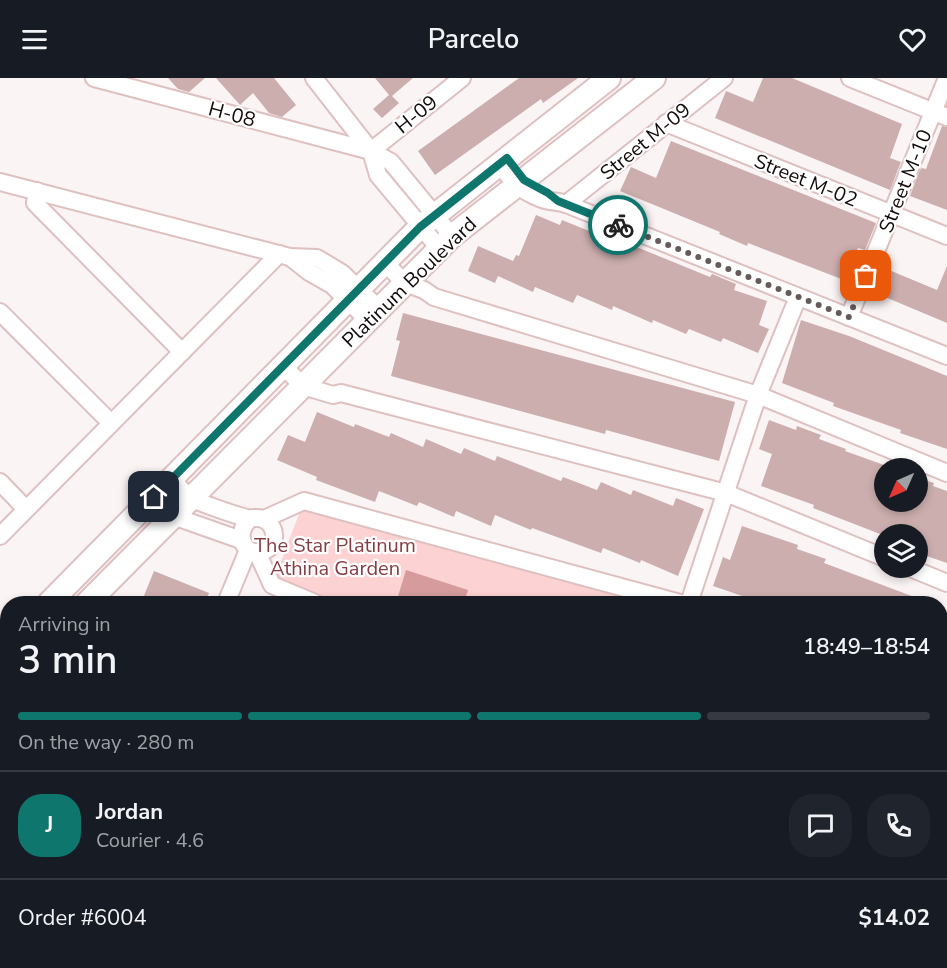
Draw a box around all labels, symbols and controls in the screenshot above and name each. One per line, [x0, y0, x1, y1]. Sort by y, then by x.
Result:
text: Parcelo [428, 21, 519, 58]
icon: menu [18, 23, 51, 56]
icon: heart [896, 23, 929, 56]
street label: H-09 [389, 89, 443, 140]
street label: H-08 [205, 95, 258, 134]
street label: Street M-09 [594, 97, 696, 186]
street label: Street M-10 [872, 125, 938, 237]
street label: Street M-02 [750, 147, 862, 213]
courier [588, 195, 648, 255]
icon: bike [602, 209, 635, 242]
street label: Platinum Boulevard [336, 211, 482, 354]
pin [840, 250, 891, 301]
icon: bag [849, 259, 882, 292]
north arrow [874, 458, 928, 512]
map controls [874, 458, 928, 578]
pin [128, 471, 179, 522]
icon: home [137, 480, 170, 513]
button: layers [874, 524, 928, 578]
park label: The Star Platinum Athina Garden [254, 532, 416, 582]
text: Arriving in [18, 611, 111, 638]
text: 18:49–18:54 [803, 632, 930, 662]
text: 3 min [18, 634, 117, 687]
text: On the way · 280 m [18, 729, 194, 756]
button: chat [789, 794, 852, 857]
button: phone [867, 794, 930, 857]
text: Jordan [96, 797, 163, 827]
text: J [46, 810, 53, 840]
text: Courier · 4.6 [96, 827, 204, 854]
text: Order #6004 [18, 903, 147, 933]
text: $14.02 [859, 903, 930, 933]

